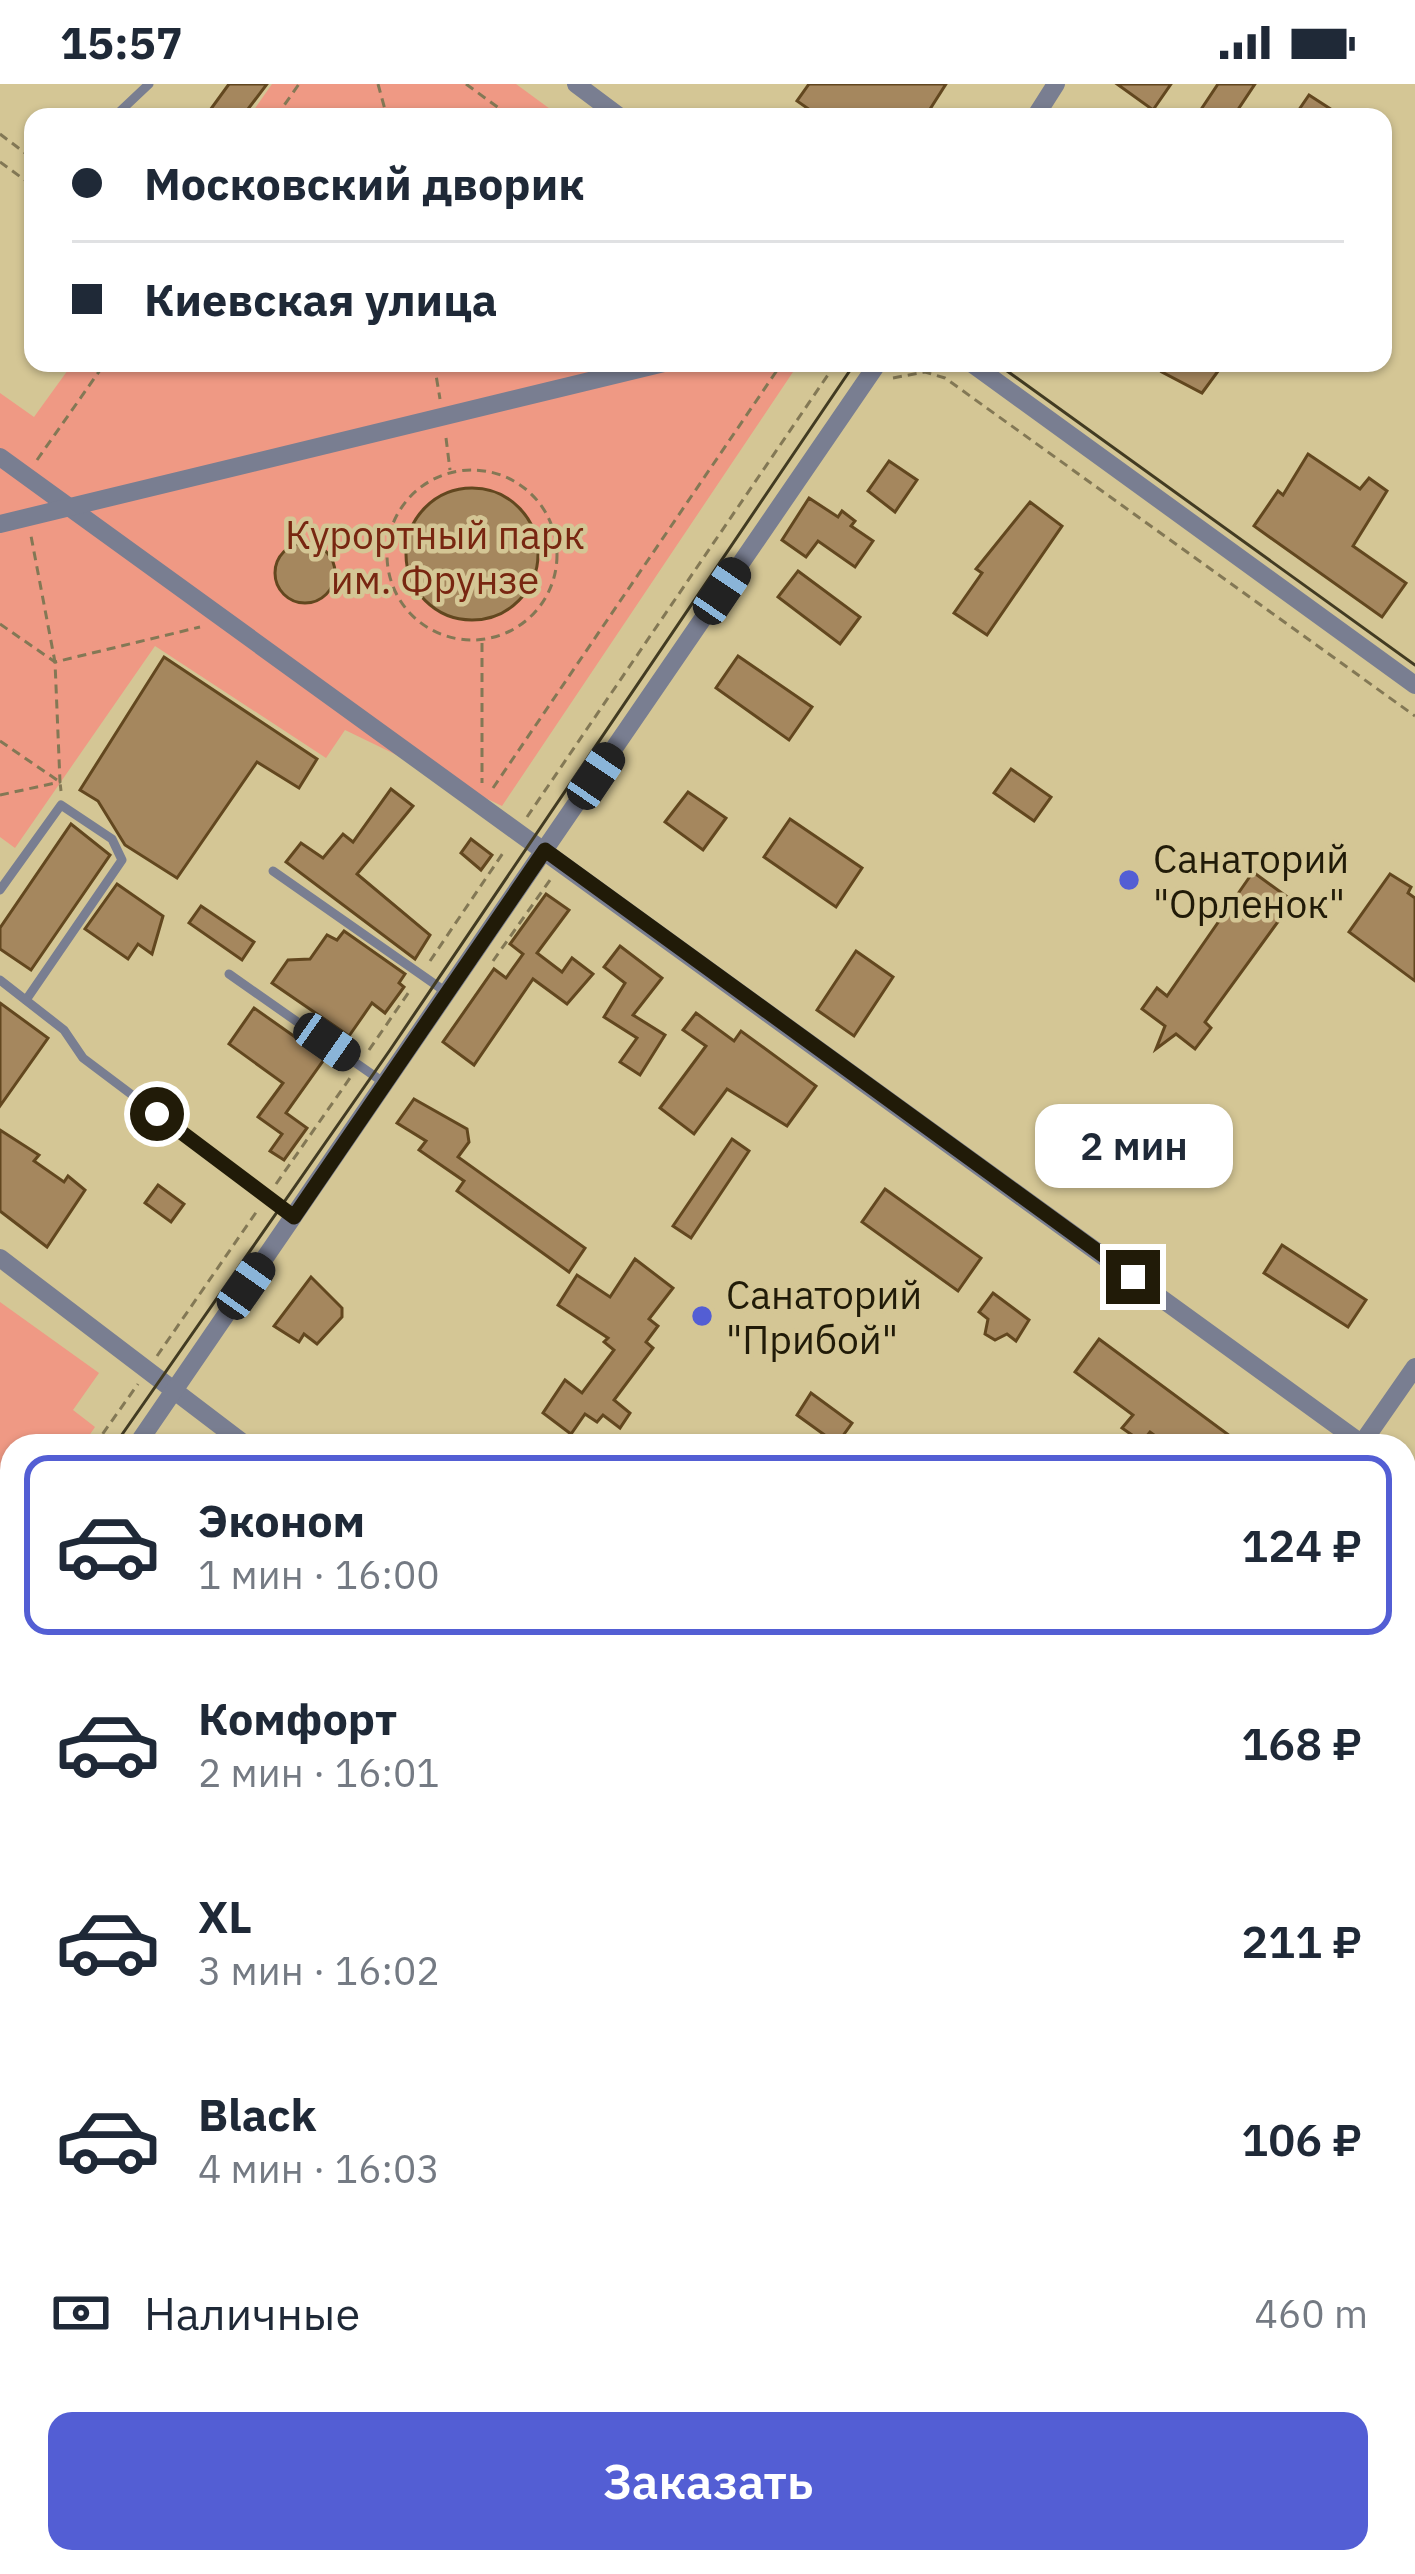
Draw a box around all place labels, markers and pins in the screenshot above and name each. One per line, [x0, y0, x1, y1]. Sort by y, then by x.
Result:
place label: Санаторий "Орленок" [1153, 833, 1349, 929]
marker: Санаторий "Орленок" [1116, 867, 1142, 893]
place label: Санаторий "Прибой" [726, 1269, 922, 1365]
marker: Санаторий "Прибой" [689, 1303, 715, 1329]

